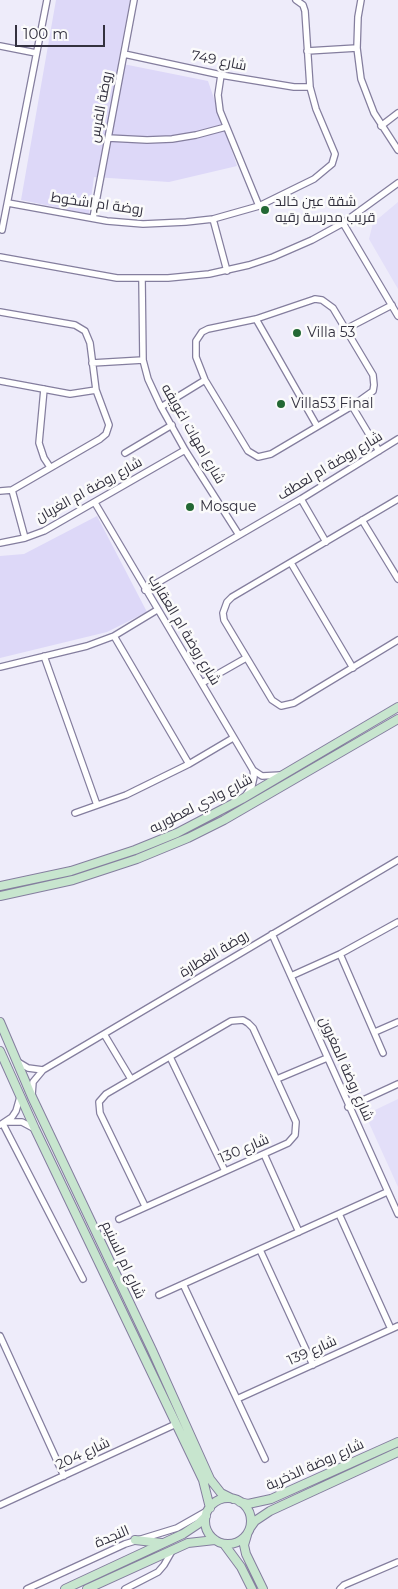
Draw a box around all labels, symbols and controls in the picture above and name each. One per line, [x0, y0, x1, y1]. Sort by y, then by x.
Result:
scale bar [18, 15, 108, 47]
text: 100 m [23, 24, 68, 43]
street label: شارع 749 [190, 47, 248, 75]
street label: روضة الفرس [86, 70, 116, 144]
street label: روضة ام اشخوط [50, 189, 144, 219]
place label: شقة عين خالد قريب مدرسة رقيه [275, 194, 376, 226]
marker: شقة عين خالد قريب مدرسة رقيه [259, 204, 271, 216]
place label: Villa 53 [307, 325, 356, 341]
marker: Villa 53 [291, 327, 303, 339]
street label: شارع امهات اغويفه [158, 381, 228, 487]
place label: Villa53 Final [291, 396, 374, 412]
marker: Villa53 Final [275, 398, 287, 410]
street label: شارع روضة ام لعطف [274, 428, 386, 504]
street label: شارع روضة ام الغربان [33, 454, 145, 526]
place label: Mosque [200, 499, 256, 515]
marker: Mosque [184, 501, 196, 513]
street label: شارع روضة ام العقارب [144, 572, 224, 688]
street label: شارع وادي لعطوريه [147, 771, 255, 837]
street label: روضة الغطارة [176, 927, 252, 981]
street label: شارع روضة المغرون [315, 1014, 377, 1124]
street label: شارع 130 [216, 1131, 272, 1167]
street label: شارع ام السنيم [98, 1218, 148, 1302]
street label: شارع 139 [285, 1333, 339, 1369]
street label: شارع 204 [54, 1434, 112, 1474]
street label: شارع روضة الذخرية [263, 1436, 367, 1494]
street label: النجدة [92, 1522, 132, 1552]

